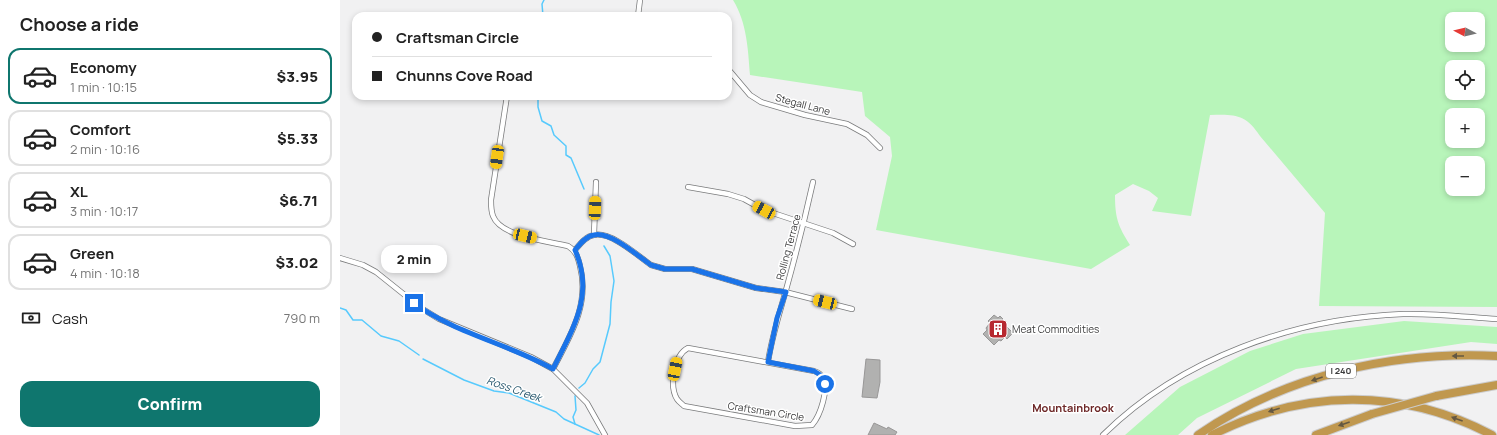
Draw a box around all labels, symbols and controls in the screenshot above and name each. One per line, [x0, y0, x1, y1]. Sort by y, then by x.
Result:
text: Choose a ride [20, 12, 139, 36]
north arrow [1445, 12, 1485, 52]
map controls [1445, 12, 1485, 196]
text: Craftsman Circle [396, 27, 519, 48]
text: Economy [70, 57, 137, 78]
icon: car [22, 58, 58, 94]
button: locate [1445, 60, 1485, 100]
text: Chunns Cove Road [396, 65, 533, 86]
text: $3.95 [277, 66, 318, 87]
text: 1 min · 10:15 [70, 78, 137, 96]
street label: Stegall Lane [774, 90, 832, 118]
button: + [1445, 108, 1485, 148]
text: Comfort [70, 119, 131, 140]
icon: car [22, 120, 58, 156]
text: $5.33 [277, 128, 318, 149]
text: 2 min · 10:16 [70, 140, 140, 158]
car [489, 144, 505, 170]
button: − [1445, 156, 1485, 196]
text: XL [70, 181, 88, 202]
icon: car [22, 182, 58, 218]
text: $6.71 [279, 190, 318, 211]
car [589, 196, 601, 220]
car [751, 199, 777, 221]
text: 3 min · 10:17 [70, 202, 138, 220]
street label: Rolling Terrace [772, 212, 804, 282]
car [512, 227, 538, 245]
text: Green [70, 243, 114, 264]
icon: car [22, 244, 58, 280]
callout: 2 min [381, 245, 447, 273]
text: 2 min [397, 250, 431, 268]
text: $3.02 [276, 252, 318, 273]
text: 4 min · 10:18 [70, 264, 140, 282]
car [812, 293, 838, 311]
route end [405, 294, 423, 312]
icon: cash [20, 307, 42, 329]
text: Cash [52, 308, 88, 329]
text: 790 m [284, 309, 320, 327]
building icon: Meat Commodities [987, 318, 1009, 340]
place label: Meat Commodities [1012, 322, 1099, 336]
one-way arrow [1451, 353, 1464, 359]
car [667, 356, 683, 382]
road number: I 240 [1326, 364, 1356, 378]
water label: Ross Creek [485, 372, 545, 405]
route start [816, 375, 834, 393]
one-way arrow [1310, 376, 1322, 382]
button: Confirm [20, 381, 320, 427]
street label: Craftsman Circle [727, 398, 805, 424]
district label: Mountainbrook [1032, 400, 1115, 415]
one-way arrow [1268, 407, 1280, 413]
one-way arrow [1450, 416, 1462, 422]
one-way arrow [1337, 421, 1349, 427]

